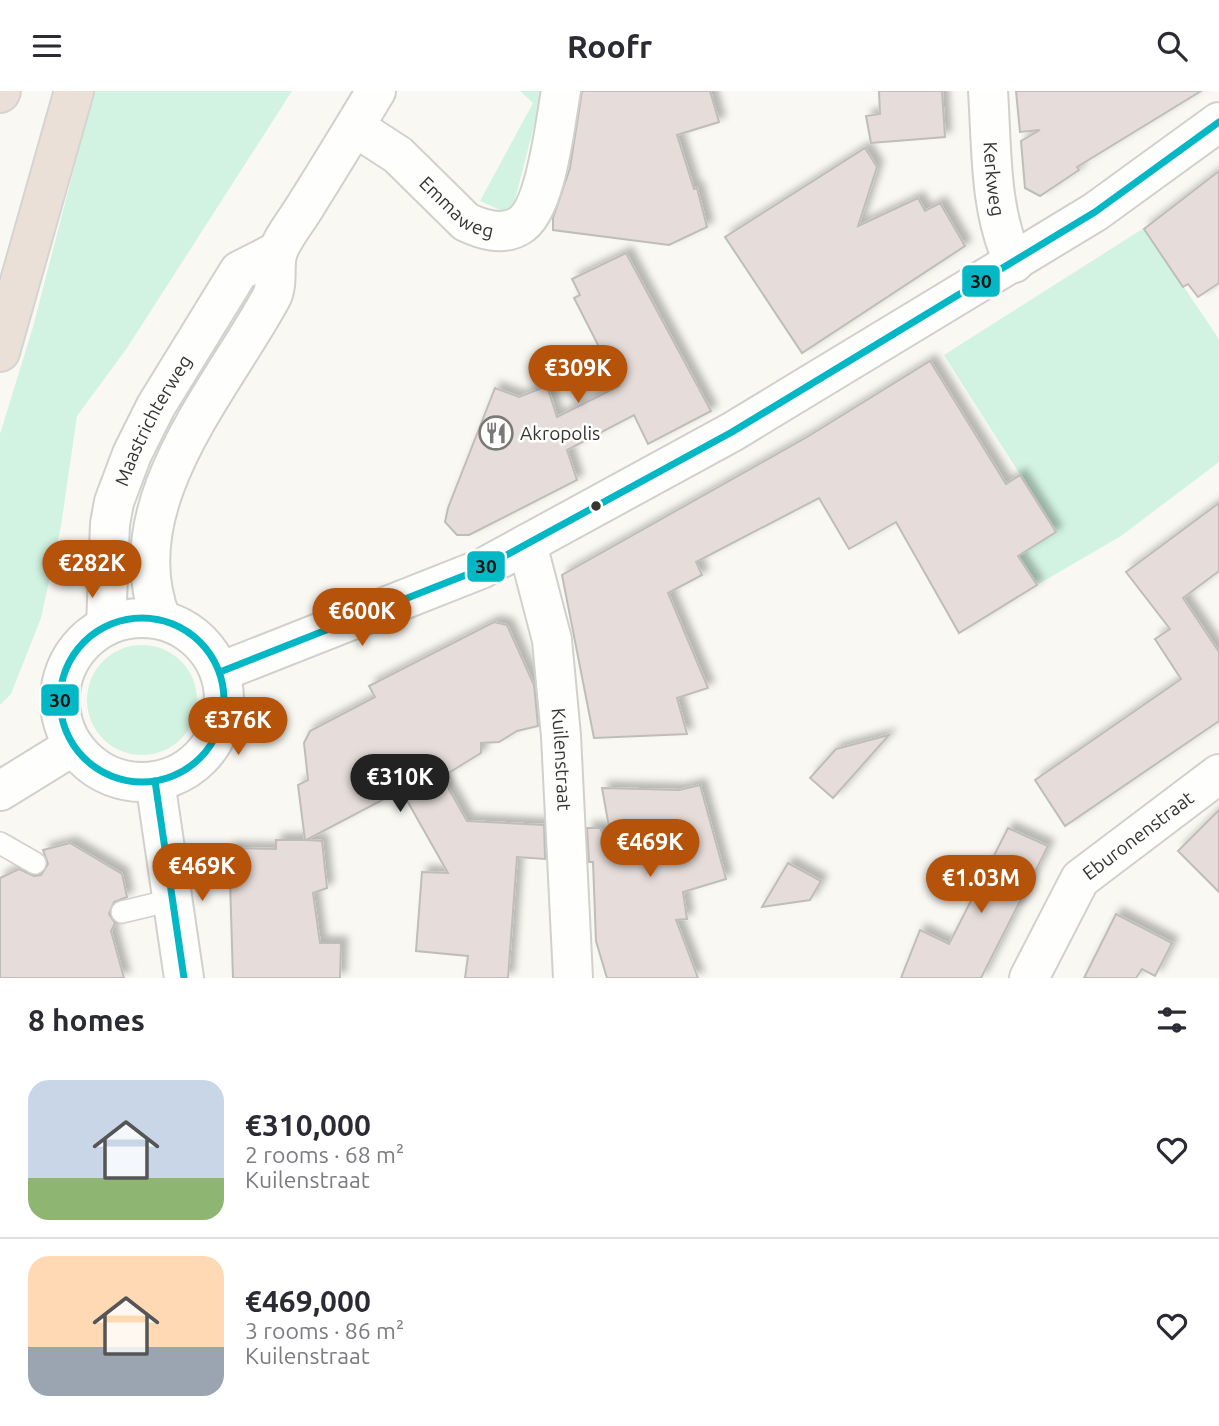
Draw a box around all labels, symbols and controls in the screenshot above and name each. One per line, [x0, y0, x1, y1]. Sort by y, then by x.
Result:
icon: menu [28, 27, 66, 65]
icon: search [1153, 27, 1191, 65]
text: Roofr [567, 28, 652, 64]
street label: Kerkweg [980, 141, 1009, 218]
street label: Emmaweg [415, 172, 496, 242]
line badge: 30 [961, 264, 1001, 298]
text: 30 [970, 270, 992, 292]
pin: €309K [529, 345, 627, 405]
street label: Maastrichterweg [110, 351, 196, 489]
text: €309K [544, 355, 612, 380]
restaurant icon: Akropolis [477, 414, 515, 452]
place label: Akropolis [520, 422, 600, 444]
unlabelled marker [589, 499, 603, 513]
pin: €282K [43, 540, 141, 600]
text: €282K [58, 550, 126, 575]
line badge: 30 [466, 550, 506, 583]
text: 30 [475, 555, 497, 577]
pin: €600K [313, 589, 411, 648]
text: €600K [328, 598, 396, 623]
line badge: 30 [40, 683, 80, 717]
text: 30 [49, 689, 71, 711]
pin: €376K [189, 697, 287, 757]
text: €376K [204, 707, 272, 732]
street label: Kuilenstraat [547, 707, 576, 812]
pin: €310K [351, 755, 449, 814]
text: €310K [366, 764, 434, 789]
street label: Eburonenstraat [1078, 786, 1198, 884]
pin: €469K [601, 819, 699, 879]
text: €469K [616, 829, 684, 854]
pin: €469K [153, 843, 251, 903]
text: €469K [168, 853, 236, 878]
pin: €1.03M [924, 855, 1038, 915]
text: €1.03M [942, 865, 1020, 890]
icon: filters [1153, 1001, 1191, 1039]
text: 8 homes [28, 1003, 145, 1037]
icon: home [84, 1108, 168, 1192]
text: €310,000 [245, 1108, 371, 1142]
icon: heart [1153, 1131, 1191, 1169]
text: 2 rooms · 68 m² [245, 1142, 404, 1167]
text: Kuilenstraat [245, 1167, 370, 1192]
icon: home [84, 1284, 168, 1368]
text: €469,000 [245, 1284, 371, 1318]
icon: heart [1153, 1307, 1191, 1345]
text: 3 rooms · 86 m² [245, 1318, 404, 1343]
text: Kuilenstraat [245, 1343, 370, 1368]

